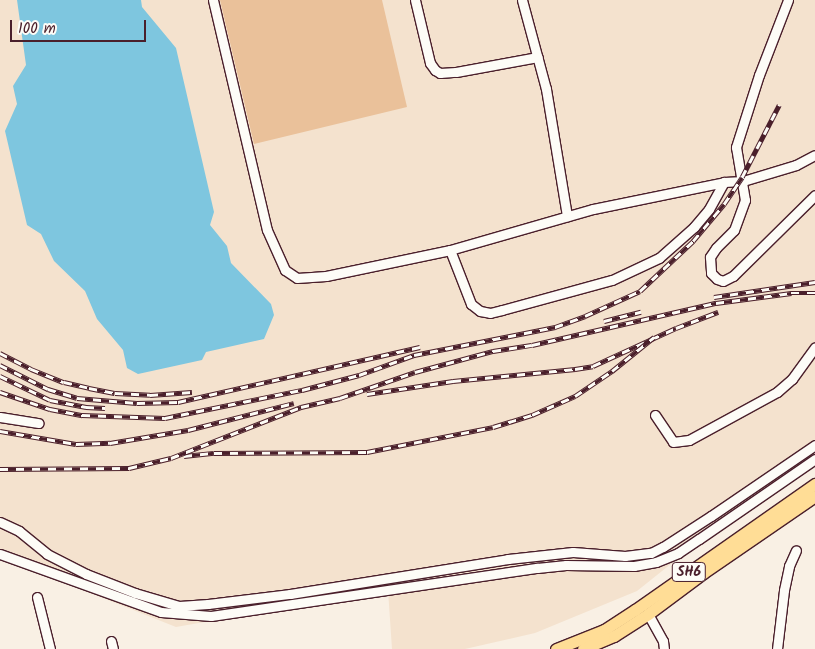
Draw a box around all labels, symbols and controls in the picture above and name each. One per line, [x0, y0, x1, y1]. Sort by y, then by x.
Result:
scale bar [12, 10, 149, 42]
text: 100 m [18, 17, 56, 41]
road number: SH6 [672, 560, 706, 584]

